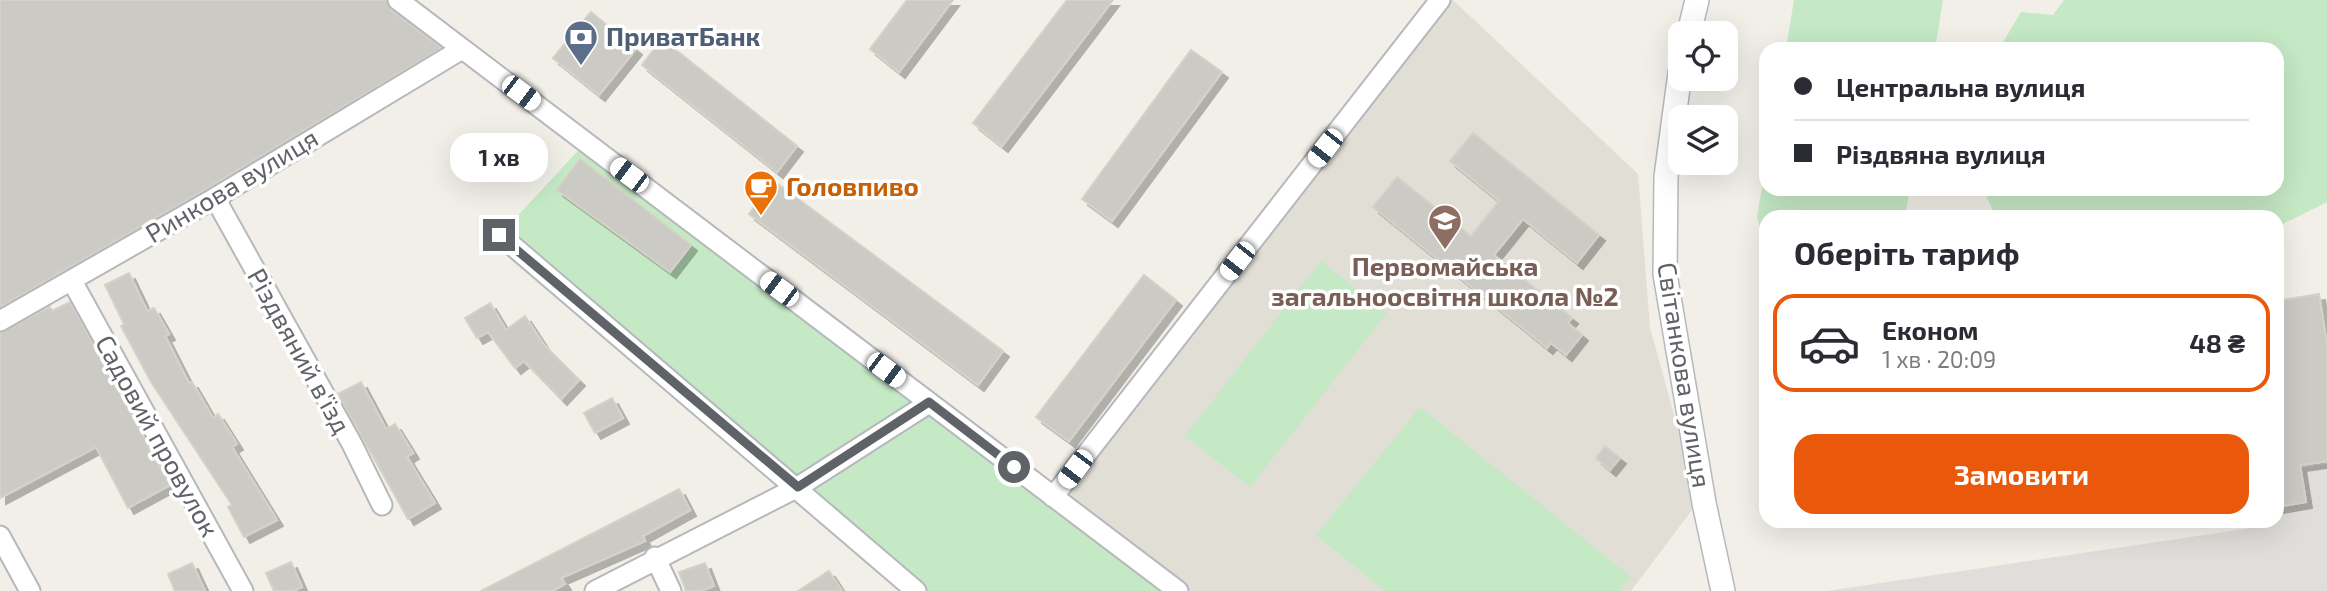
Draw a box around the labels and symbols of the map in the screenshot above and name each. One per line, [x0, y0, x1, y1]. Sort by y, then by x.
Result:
bank icon: ПриватБанк [562, 18, 600, 67]
place label: ПриватБанк [606, 20, 761, 51]
car [498, 72, 545, 114]
street label: Ринкова вулиця [139, 121, 324, 249]
car [1304, 125, 1347, 171]
callout: 1 хв [450, 134, 548, 182]
car [606, 154, 653, 196]
cafe icon: Головпиво [742, 168, 780, 217]
place label: Головпиво [786, 170, 919, 201]
school or university icon: Первомайська загальноосвітня школа №2 [1426, 202, 1464, 251]
route end [483, 219, 515, 251]
car [1216, 238, 1259, 284]
place label: Первомайська загальноосвітня школа №2 [1271, 250, 1619, 311]
street label: Світанкова вулиця [1651, 260, 1719, 490]
street label: Різдвяний в'їзд [242, 262, 358, 438]
car [756, 268, 803, 310]
street label: Садовий провулок [89, 329, 227, 542]
car [863, 349, 910, 391]
car [1054, 446, 1097, 492]
route start [998, 451, 1030, 483]

